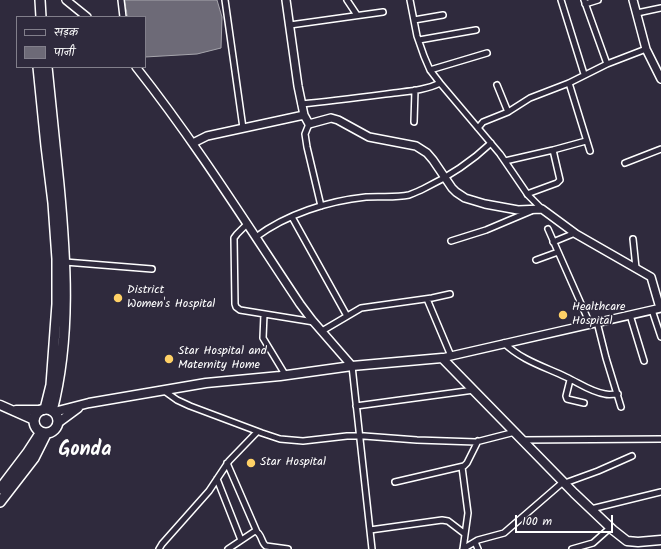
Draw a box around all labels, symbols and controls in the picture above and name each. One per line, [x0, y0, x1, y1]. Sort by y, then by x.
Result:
legend [16, 16, 146, 68]
text: सड़क [54, 23, 78, 42]
text: पानी [54, 43, 75, 62]
place label: District Women's Hospital [127, 284, 215, 312]
marker: District Women's Hospital [112, 292, 124, 304]
place label: Healthcare Hospital [572, 301, 625, 329]
marker: Healthcare Hospital [557, 309, 569, 321]
place label: Star Hospital and Maternity Home [178, 345, 267, 373]
marker: Star Hospital and Maternity Home [163, 353, 175, 365]
district label: Gonda [58, 440, 112, 464]
place label: Star Hospital [260, 456, 326, 470]
marker: Star Hospital [245, 457, 257, 469]
scale bar [517, 507, 615, 533]
text: 100 m [522, 512, 552, 531]

